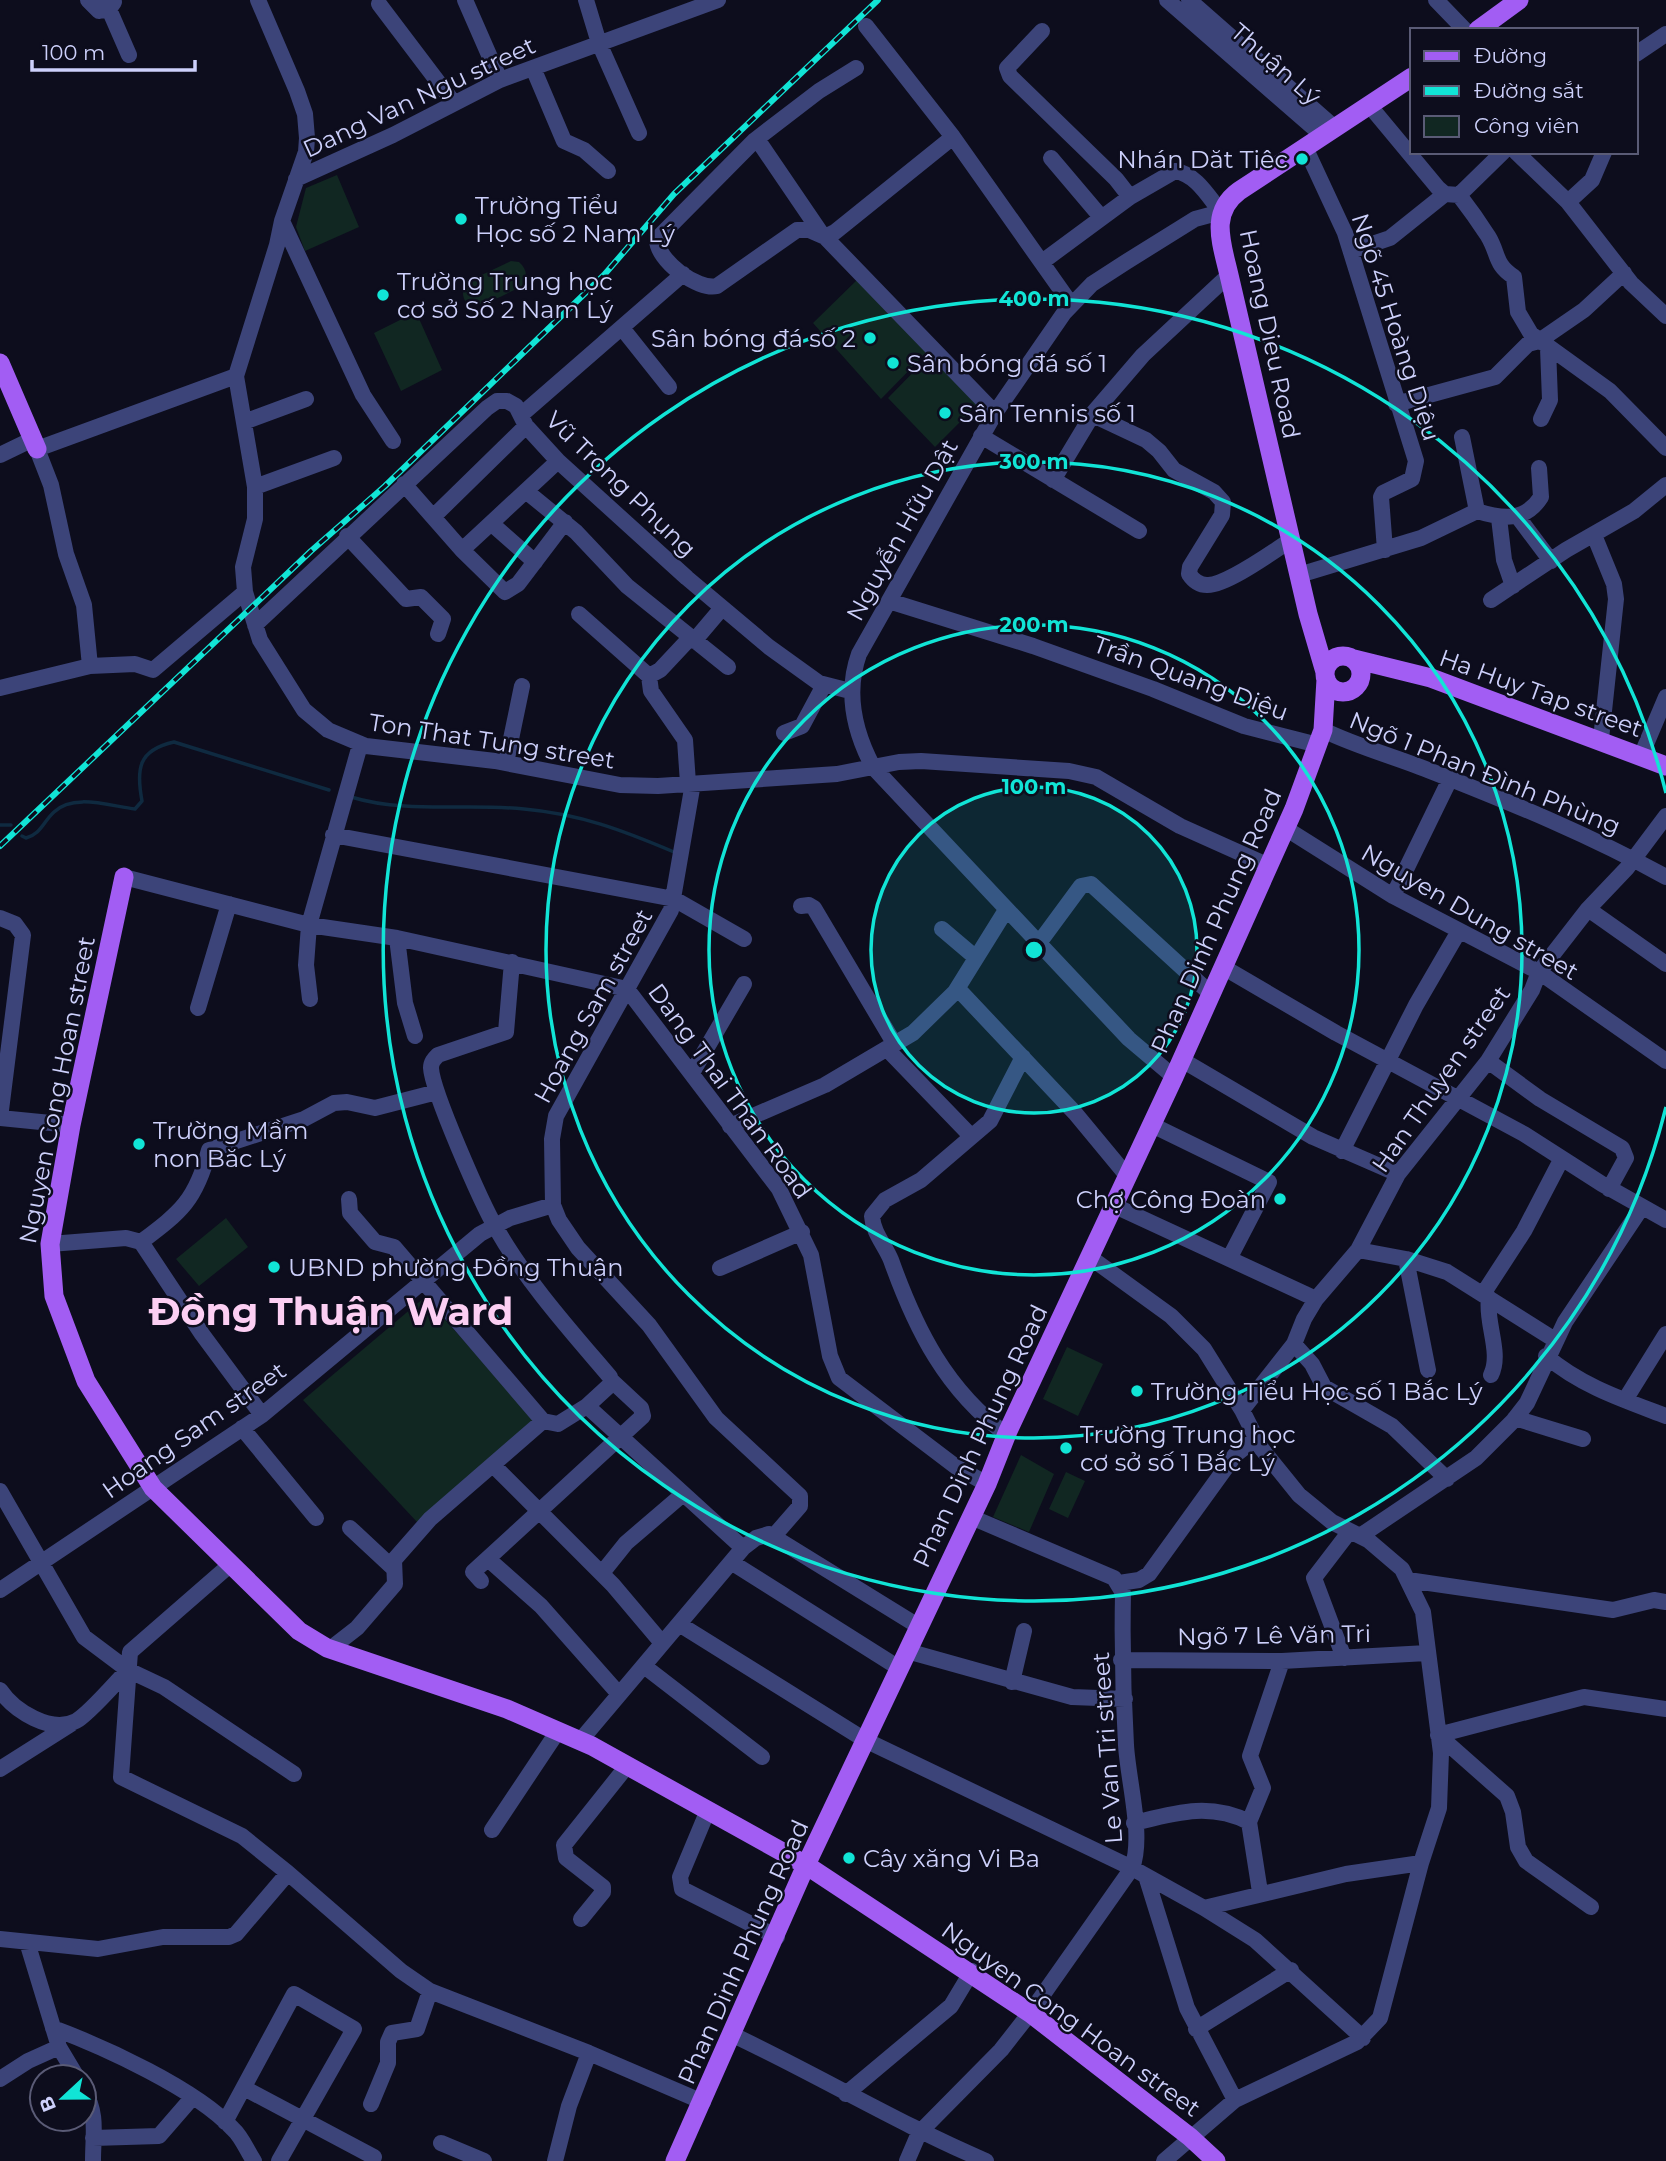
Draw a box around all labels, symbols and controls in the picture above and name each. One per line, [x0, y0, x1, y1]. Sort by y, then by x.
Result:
street label: Thuận Lý [1225, 17, 1327, 111]
scale bar [32, 28, 194, 72]
legend [1410, 28, 1638, 154]
street label: Dang Van Ngu street [298, 30, 540, 164]
text: 100 m [42, 40, 105, 65]
text: Đường [1474, 43, 1547, 68]
text: Đường sắt [1474, 78, 1584, 103]
text: Công viên [1474, 113, 1580, 138]
place label: Nhán Dăt Tiêc [1117, 145, 1288, 174]
marker: Nhán Dăt Tiêc [1294, 151, 1310, 167]
place label: Trường Tiểu Học số 2 Nam Lý [475, 191, 675, 248]
street label: Ngõ 45 Hoàng Diệu [1346, 210, 1446, 444]
marker: Trường Tiểu Học số 2 Nam Lý [453, 211, 469, 227]
street label: Hoang Dieu Road [1234, 227, 1306, 441]
place label: Trường Trung học cơ sở Số 2 Nam Lý [397, 267, 613, 324]
text: 400 m [999, 286, 1069, 311]
marker: Trường Trung học cơ sở Số 2 Nam Lý [375, 287, 391, 303]
place label: Sân bóng đá số 2 [651, 324, 856, 353]
marker: Sân bóng đá số 2 [862, 330, 878, 346]
place label: Sân bóng đá số 1 [907, 349, 1107, 378]
marker: Sân bóng đá số 1 [885, 355, 901, 371]
place label: Sân Tennis số 1 [959, 399, 1136, 428]
street label: Vũ Trọng Phụng [540, 405, 702, 563]
marker: Sân Tennis số 1 [937, 405, 953, 421]
street label: Nguyễn Hữu Dật [840, 434, 964, 626]
text: 300 m [999, 449, 1068, 474]
text: 200 m [1000, 612, 1068, 637]
street label: Trần Quang Diệu [1090, 629, 1292, 727]
street label: Ha Huy Tap street [1435, 643, 1647, 743]
street label: Ngõ 1 Phan Đình Phùng [1345, 705, 1625, 841]
street label: Ton That Tung street [367, 707, 617, 775]
text: 100 m [1002, 774, 1066, 799]
street label: Phan Dinh Phung Road [1145, 784, 1287, 1058]
street label: Nguyen Dung street [1356, 838, 1584, 986]
street label: Hoang Sam street [528, 904, 659, 1108]
street label: Nguyen Cong Hoan street [13, 933, 101, 1246]
centre of rings [1022, 938, 1046, 962]
street label: Dang Thai Than Road [642, 978, 818, 1204]
street label: Han Thuyen street [1366, 980, 1517, 1178]
place label: Trường Mầm non Băc Lý [153, 1116, 308, 1173]
marker: Trường Mầm non Băc Lý [131, 1136, 147, 1152]
place label: Chợ Công Đoàn [1076, 1185, 1266, 1214]
marker: Chợ Công Đoàn [1272, 1191, 1288, 1207]
place label: UBND phường Đồng Thuận [288, 1253, 623, 1282]
marker: UBND phường Đồng Thuận [266, 1259, 282, 1275]
district label: Đồng Thuận Ward [149, 1288, 513, 1335]
street label: Phan Dinh Phung Road [906, 1300, 1054, 1572]
street label: Hoang Sam street [96, 1356, 292, 1504]
place label: Trường Tiểu Học số 1 Bắc Lý [1151, 1377, 1483, 1406]
marker: Trường Tiểu Học số 1 Bắc Lý [1129, 1383, 1145, 1399]
place label: Trường Trung học cơ sở số 1 Bắc Lý [1080, 1420, 1296, 1477]
marker: Trường Trung học cơ sở số 1 Bắc Lý [1058, 1440, 1074, 1456]
street label: Ngõ 7 Lê Văn Tri [1177, 1619, 1371, 1651]
street label: Le Van Tri street [1086, 1651, 1128, 1845]
street label: Phan Dinh Phung Road [672, 1815, 814, 2089]
place label: Cây xăng Vi Ba [863, 1844, 1040, 1873]
marker: Cây xăng Vi Ba [841, 1850, 857, 1866]
street label: Nguyen Cong Hoan street [936, 1915, 1206, 2123]
north arrow [28, 2063, 98, 2133]
text: B [34, 2093, 61, 2115]

